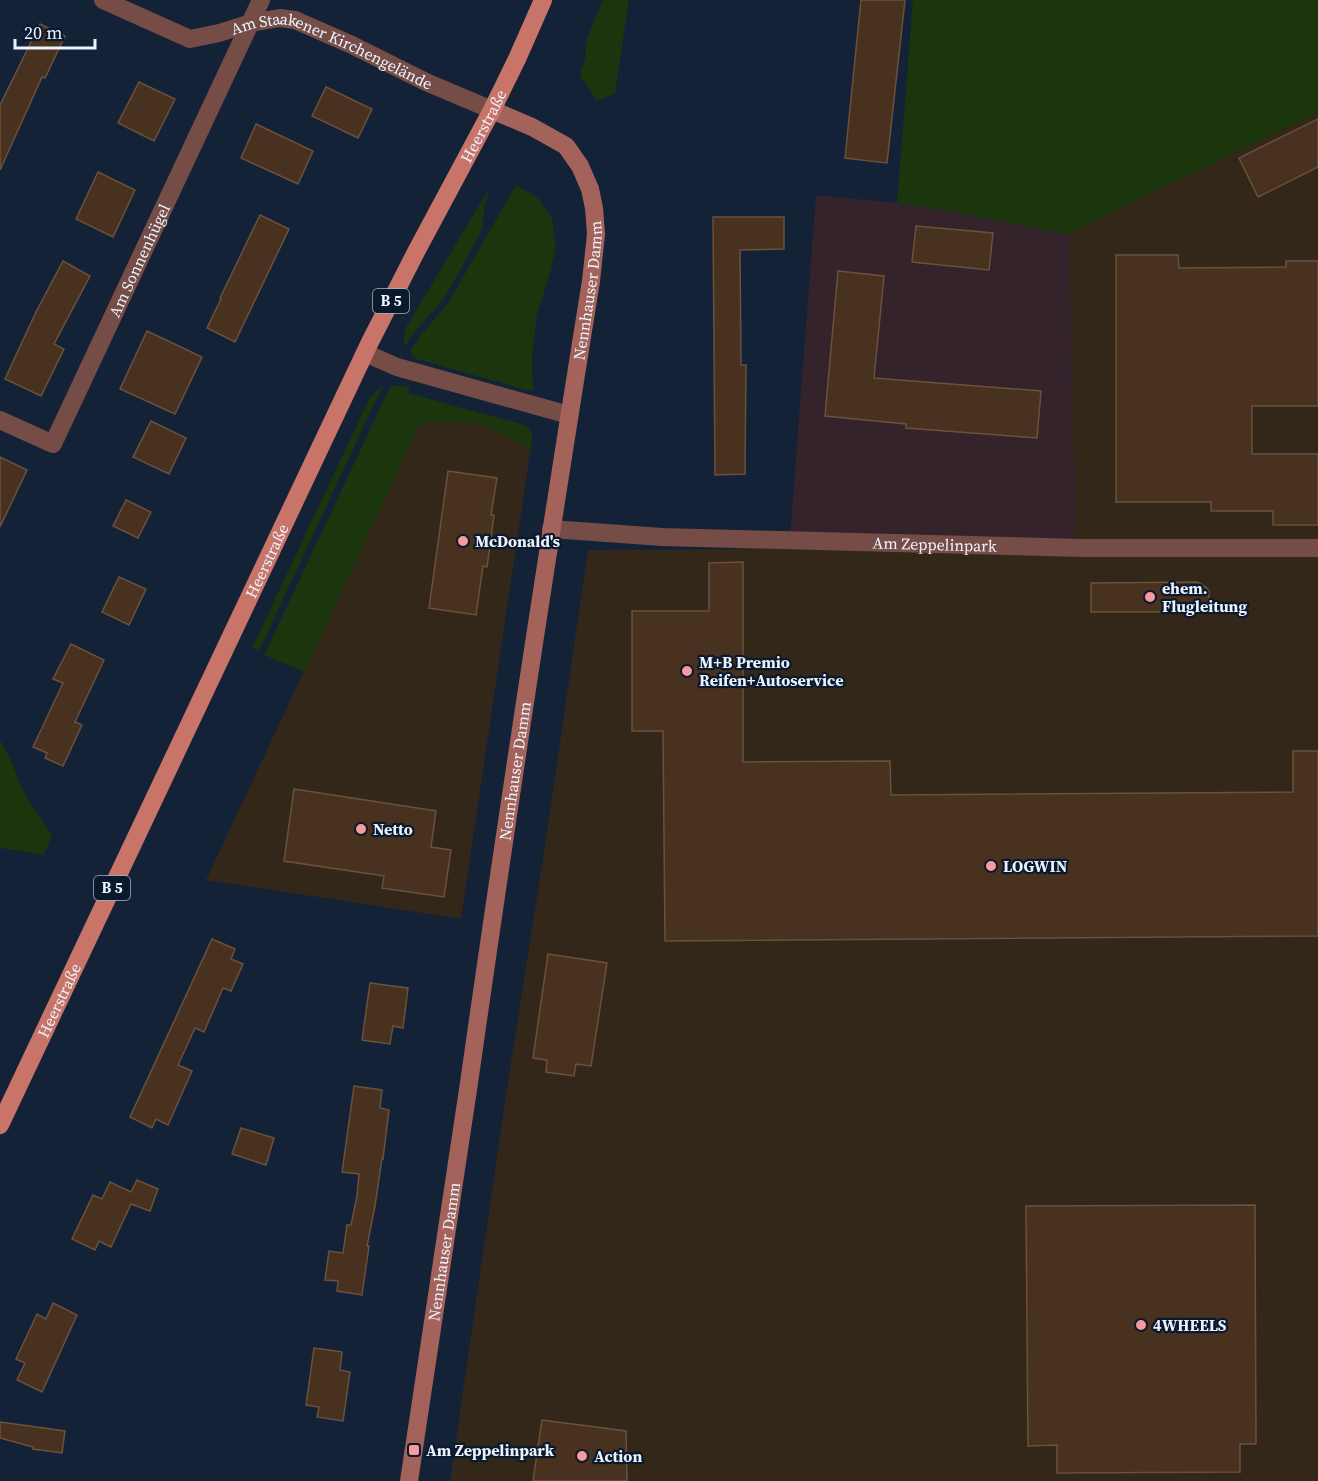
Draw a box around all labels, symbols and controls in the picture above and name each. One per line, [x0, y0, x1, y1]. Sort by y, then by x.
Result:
street label: Am Staakener Kirchengelände [228, 7, 436, 95]
scale bar [15, 12, 94, 50]
text: 20 m [24, 20, 62, 45]
street label: Heerstraße [455, 86, 511, 166]
street label: Am Sonnenhügel [103, 200, 175, 321]
street label: Nennhauser Damm [567, 220, 607, 362]
road number: B 5 [373, 289, 409, 313]
street label: Heerstraße [240, 520, 294, 602]
place label: McDonald's [475, 530, 560, 552]
street label: Am Zeppelinpark [872, 532, 997, 557]
marker: McDonald's [456, 534, 470, 548]
place label: ehem. Flugleitung [1162, 577, 1247, 617]
marker: ehem. Flugleitung [1143, 590, 1157, 604]
place label: M+B Premio Reifen+Autoservice [699, 651, 843, 691]
marker: M+B Premio Reifen+Autoservice [680, 664, 694, 678]
street label: Nennhauser Damm [493, 700, 536, 842]
place label: Netto [373, 818, 413, 840]
marker: Netto [354, 822, 368, 836]
place label: LOGWIN [1003, 855, 1068, 877]
marker: LOGWIN [984, 859, 998, 873]
road number: B 5 [94, 876, 130, 900]
street label: Heerstraße [32, 959, 86, 1041]
street label: Nennhauser Damm [422, 1181, 465, 1323]
place label: 4WHEELS [1153, 1314, 1227, 1336]
marker: 4WHEELS [1134, 1318, 1148, 1332]
place label: Am Zeppelinpark [426, 1439, 554, 1461]
marker: Am Zeppelinpark [407, 1443, 421, 1457]
place label: Action [594, 1445, 642, 1467]
marker: Action [575, 1449, 589, 1463]

